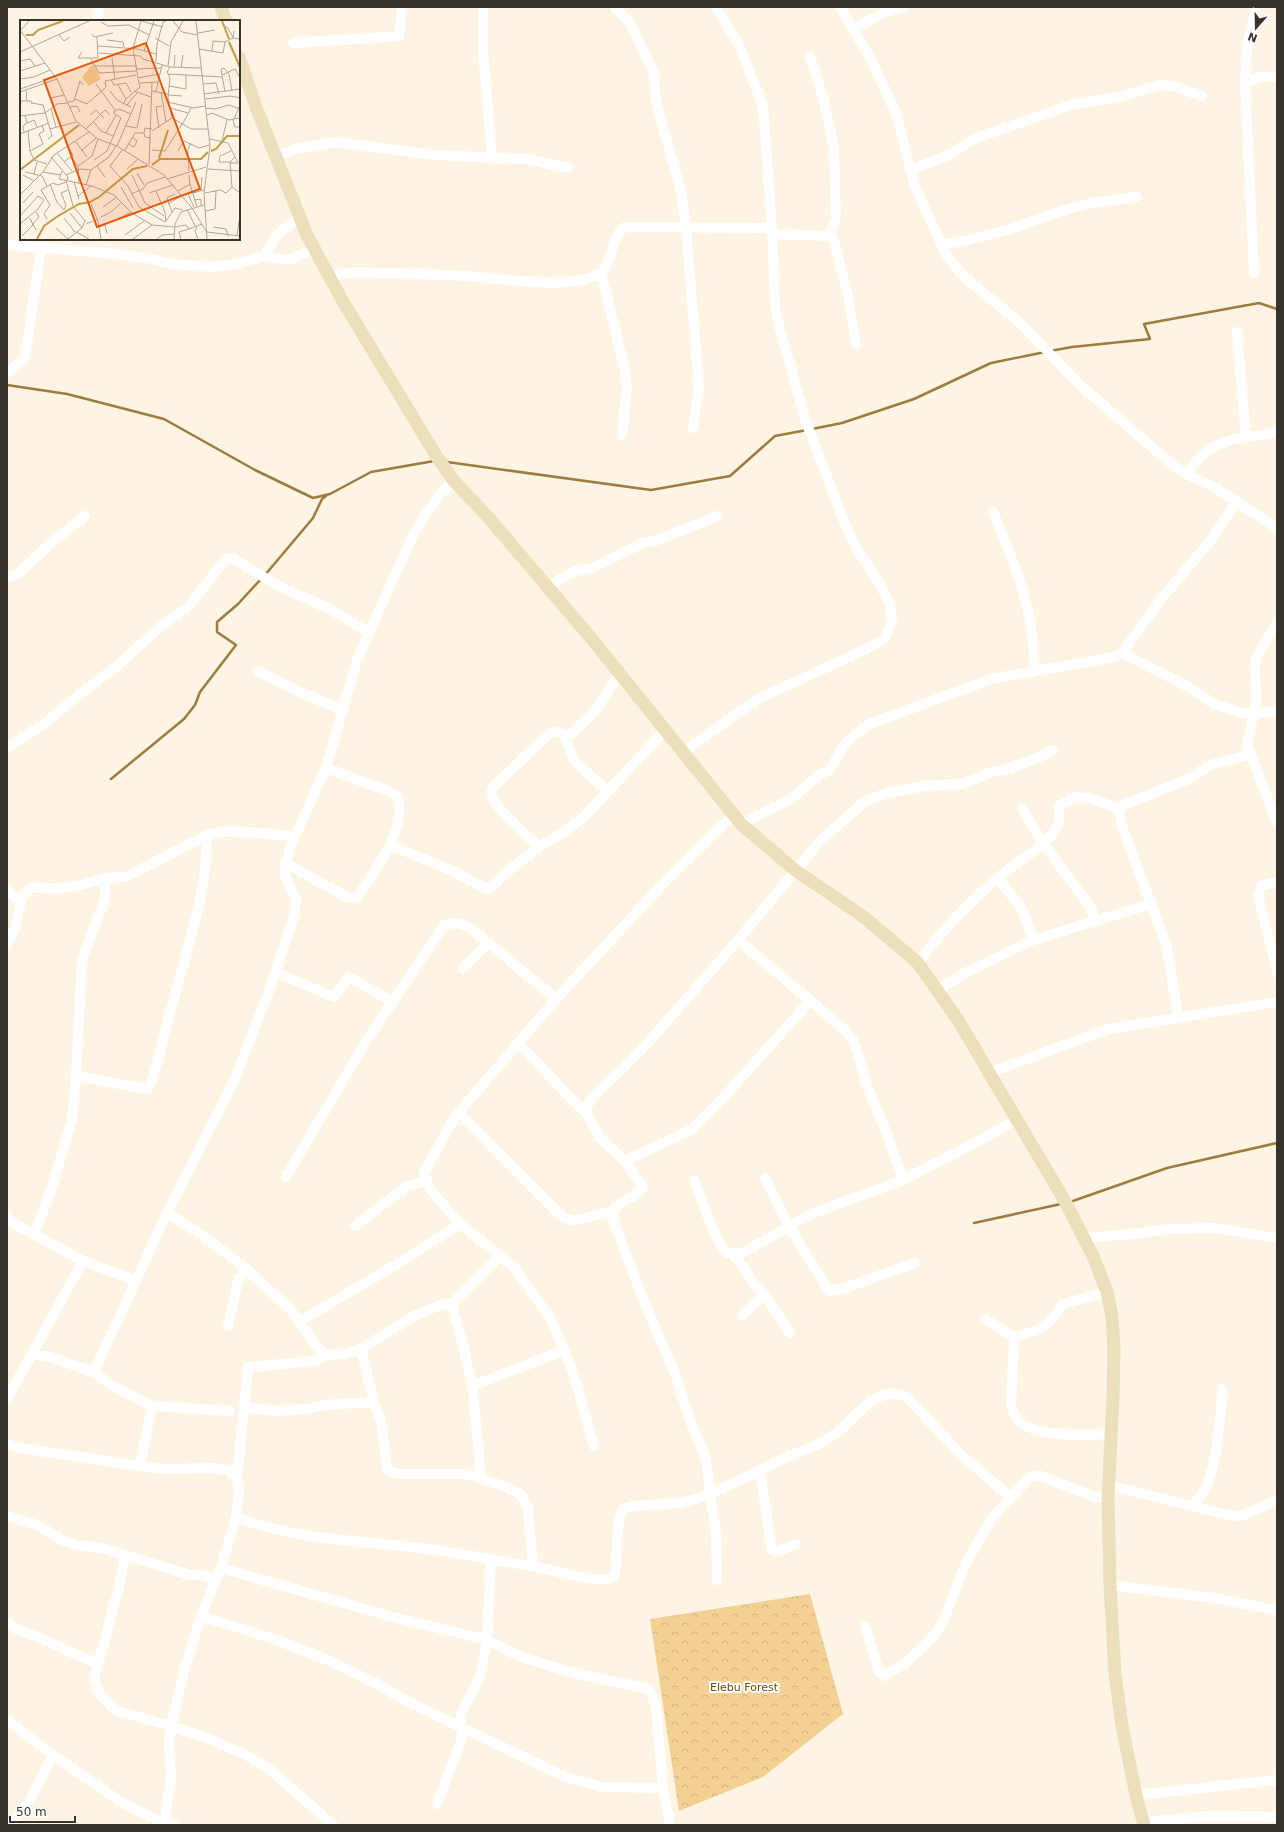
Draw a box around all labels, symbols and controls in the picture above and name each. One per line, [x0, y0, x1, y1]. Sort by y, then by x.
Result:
north arrow [1236, 8, 1276, 48]
inset map [20, 20, 240, 240]
text: N [1246, 29, 1259, 45]
park label: Elebu Forest [710, 1681, 779, 1694]
scale bar [10, 1798, 75, 1824]
text: 50 m [16, 1805, 47, 1819]

